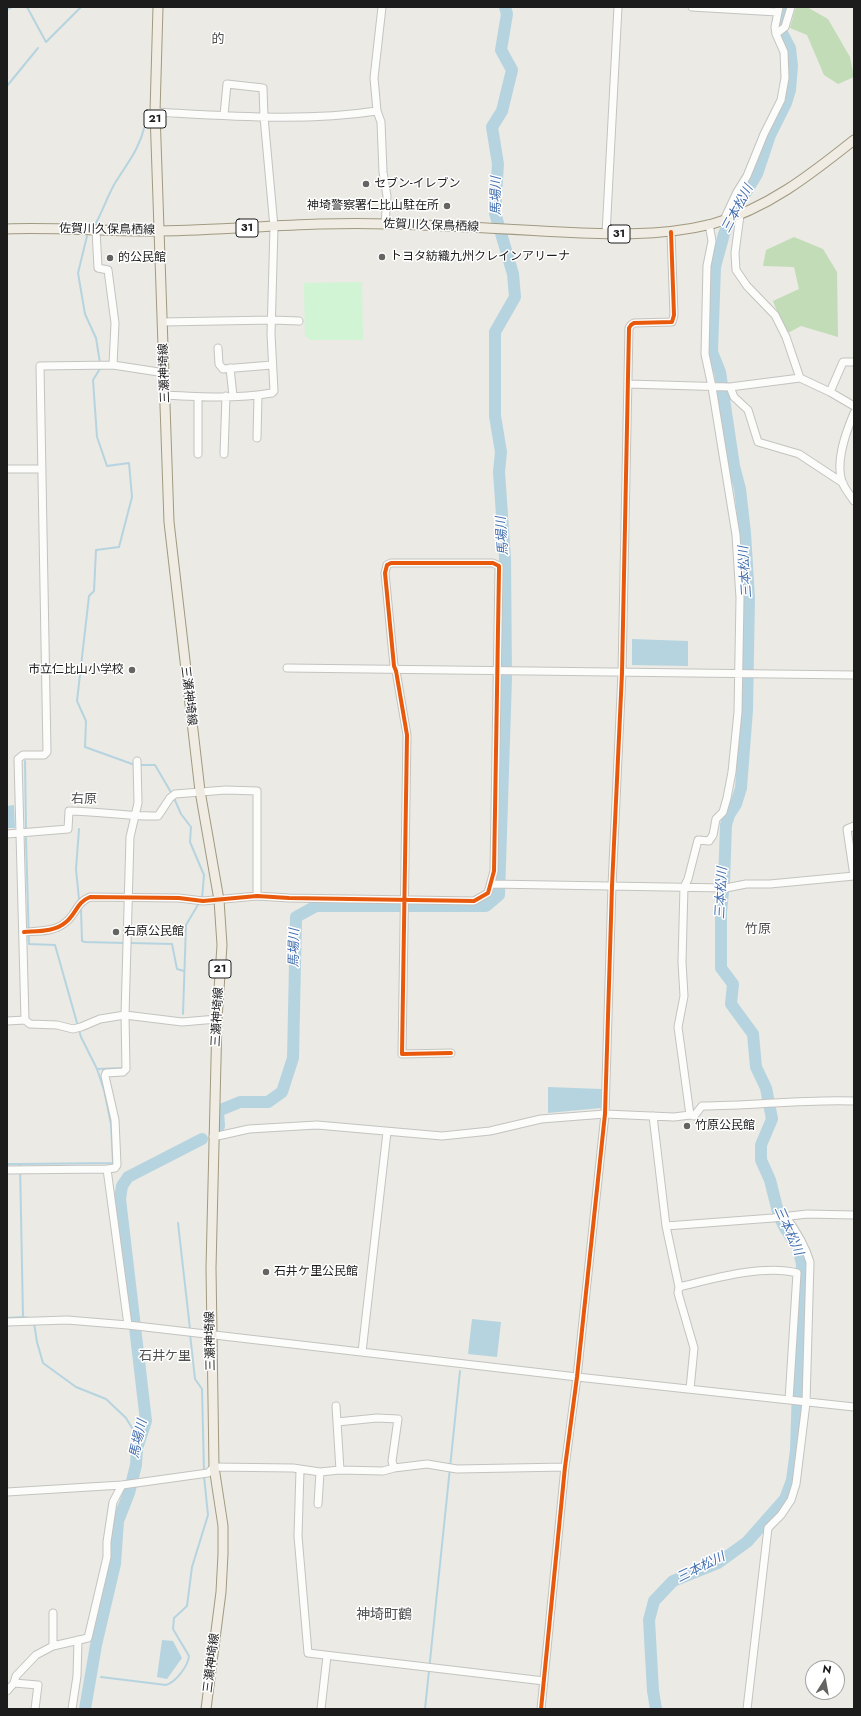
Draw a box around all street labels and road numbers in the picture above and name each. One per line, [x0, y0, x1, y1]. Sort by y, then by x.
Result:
road number: 21 [144, 110, 166, 128]
street label: 佐賀川久保鳥栖線 [383, 217, 479, 235]
road number: 31 [236, 219, 258, 237]
street label: 佐賀川久保鳥栖線 [59, 222, 155, 238]
road number: 31 [608, 225, 630, 243]
street label: 三瀬神埼線 [157, 343, 173, 403]
street label: 三瀬神埼線 [177, 665, 199, 727]
road number: 21 [209, 960, 231, 978]
street label: 三瀬神埼線 [209, 987, 227, 1047]
street label: 三瀬神埼線 [203, 1311, 219, 1371]
street label: 三瀬神埼線 [201, 1632, 223, 1694]

